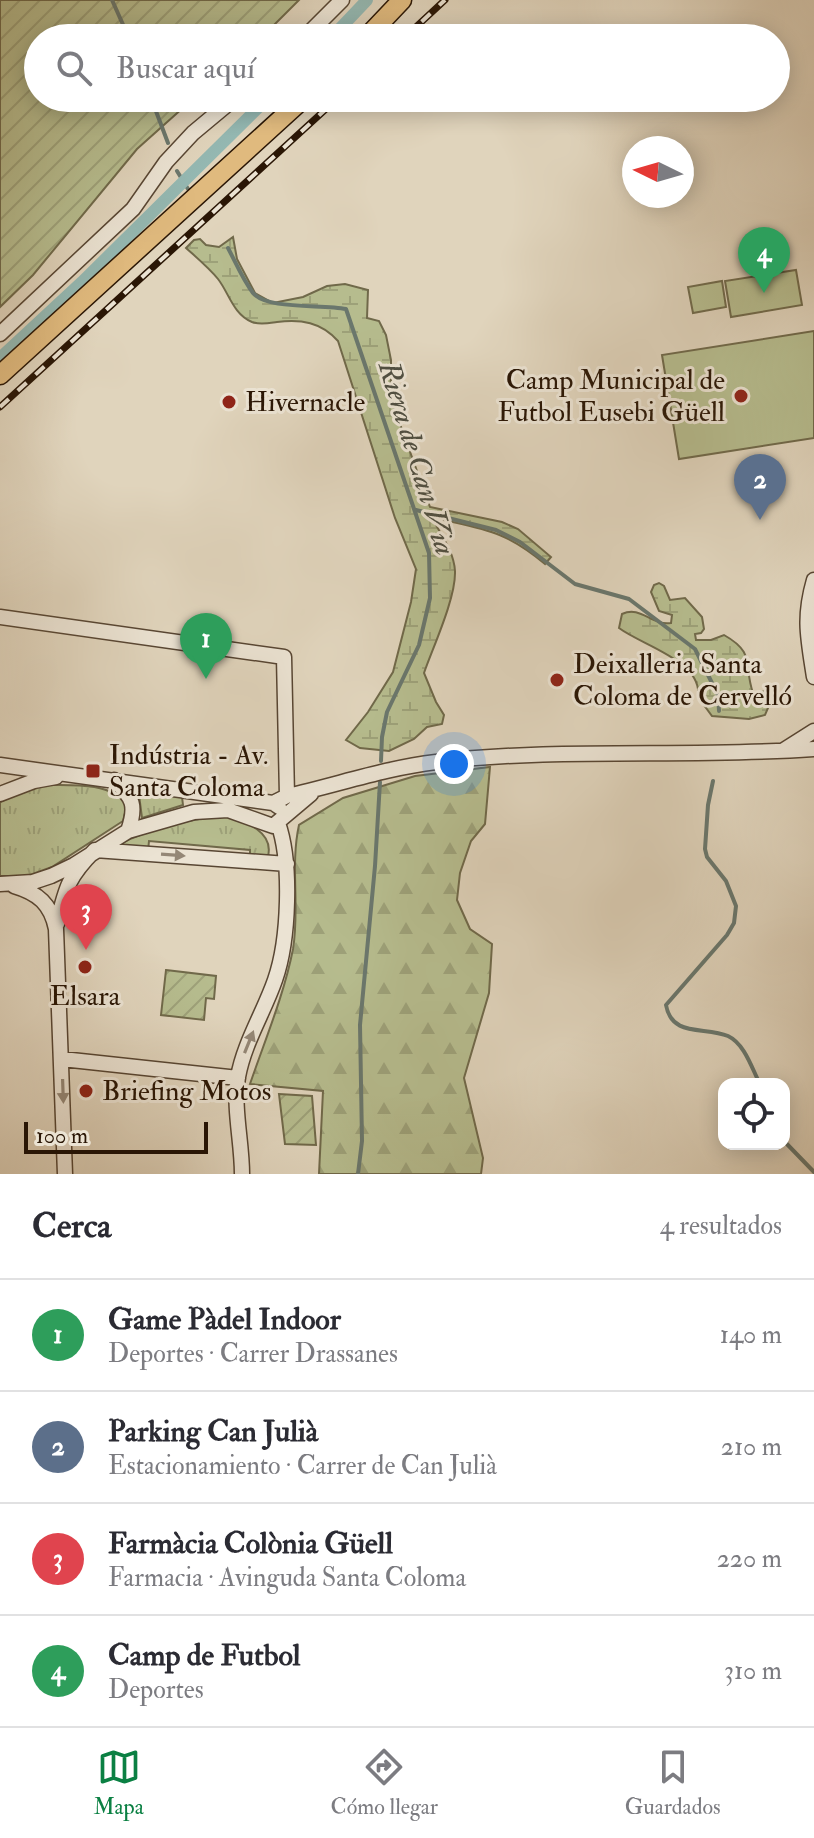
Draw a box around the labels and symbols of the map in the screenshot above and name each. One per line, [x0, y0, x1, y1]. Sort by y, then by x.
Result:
north arrow [622, 136, 694, 208]
pin: 4 [738, 227, 790, 293]
water label: Riera de Can Via [370, 356, 464, 559]
place label: Camp Municipal de Futbol Eusebi Güell [497, 363, 725, 430]
place label: Hivernacle [245, 385, 366, 420]
marker: Camp Municipal de Futbol Eusebi Güell [732, 387, 750, 405]
marker: Hivernacle [220, 393, 238, 411]
pin: 2 [734, 454, 786, 520]
pin: 1 [180, 613, 232, 679]
place label: Deixalleria Santa Coloma de Cervelló [573, 647, 792, 714]
marker: Deixalleria Santa Coloma de Cervelló [548, 671, 566, 689]
place label: Indústria - Av. Santa Coloma [109, 738, 268, 805]
your location [434, 744, 474, 784]
marker: Indústria - Av. Santa Coloma [84, 762, 102, 780]
one-way arrow [161, 849, 186, 862]
pin: 3 [60, 884, 112, 950]
marker: Elsara [76, 958, 94, 976]
place label: Elsara [50, 979, 121, 1014]
one-way arrow [243, 1030, 256, 1054]
place label: Briefing Motos [102, 1074, 271, 1109]
one-way arrow [56, 1079, 69, 1104]
marker: Briefing Motos [77, 1082, 95, 1100]
scale bar [24, 1118, 208, 1154]

